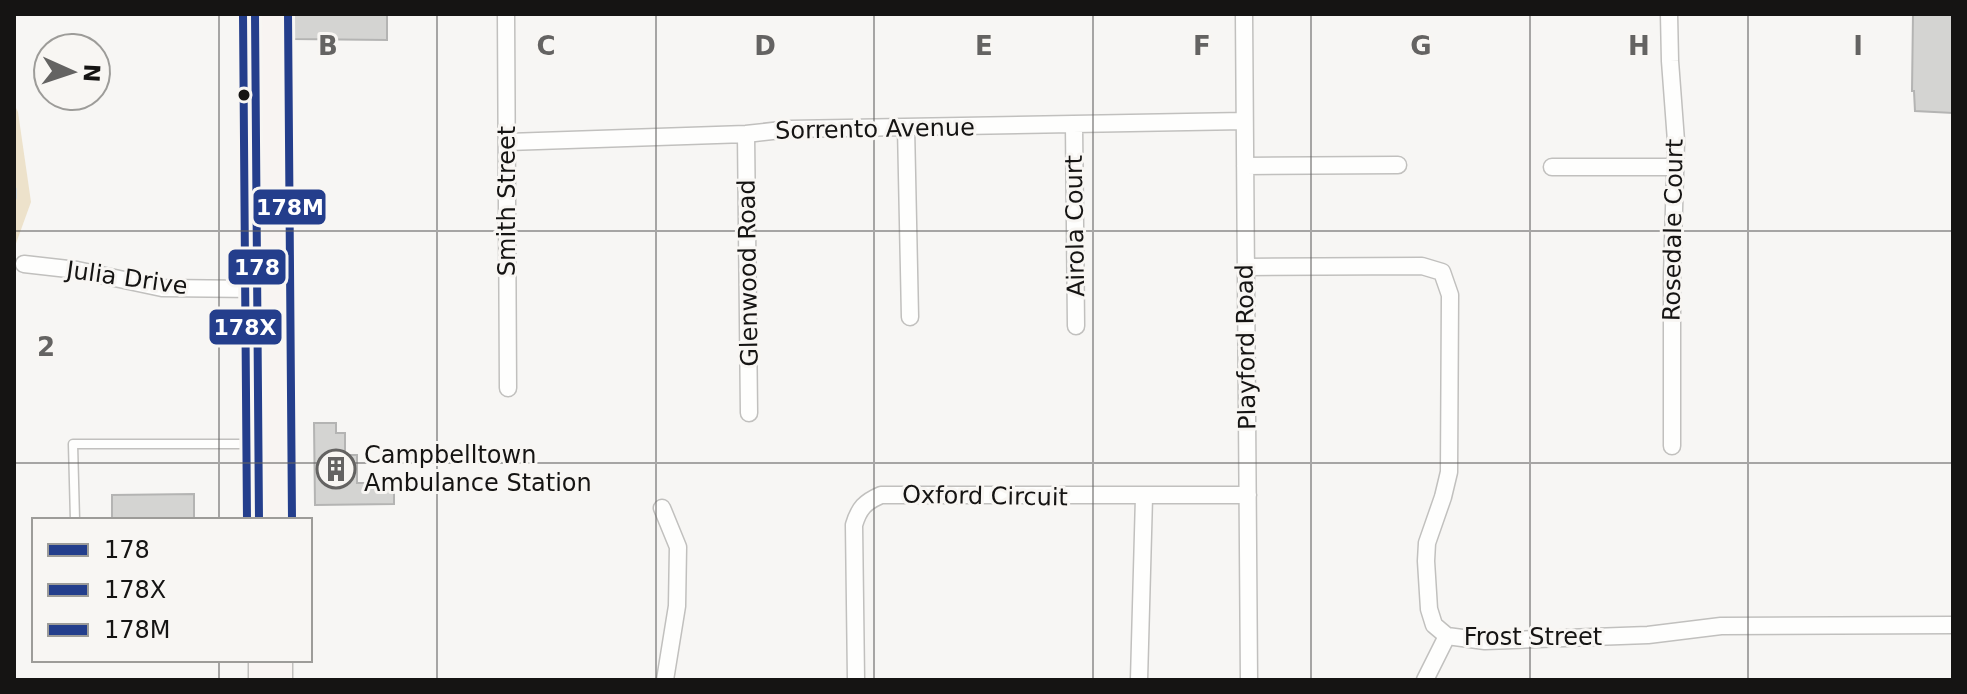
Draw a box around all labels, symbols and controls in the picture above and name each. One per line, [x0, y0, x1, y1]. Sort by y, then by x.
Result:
text: B [318, 31, 338, 61]
text: C [536, 31, 556, 61]
text: D [754, 31, 776, 61]
text: E [975, 31, 993, 61]
text: F [1193, 31, 1211, 61]
text: G [1410, 31, 1432, 61]
text: H [1628, 31, 1650, 61]
text: I [1853, 31, 1863, 61]
north arrow [32, 32, 112, 112]
text: N [79, 63, 104, 83]
unlabelled marker [236, 87, 252, 103]
street label: Sorrento Avenue [775, 113, 975, 145]
street label: Smith Street [493, 126, 521, 276]
street label: Rosedale Court [1657, 139, 1689, 321]
street label: Airola Court [1060, 155, 1090, 297]
street label: Glenwood Road [732, 179, 764, 367]
line badge: 178M [252, 188, 327, 226]
text: 178M [256, 195, 324, 220]
line badge: 178 [227, 248, 287, 286]
street label: Julia Drive [63, 255, 189, 300]
text: 178 [234, 255, 280, 280]
street label: Playford Road [1231, 264, 1261, 430]
line badge: 178X [208, 308, 283, 346]
text: 178X [214, 315, 276, 340]
text: 2 [37, 332, 55, 362]
place label: Campbelltown Ambulance Station [364, 441, 592, 497]
building icon: Campbelltown Ambulance Station [315, 448, 357, 490]
street label: Oxford Circuit [902, 481, 1068, 511]
legend [32, 518, 312, 662]
text: 178 [104, 536, 150, 564]
text: 178X [104, 576, 166, 604]
text: 178M [104, 616, 171, 644]
street label: Frost Street [1464, 623, 1602, 651]

